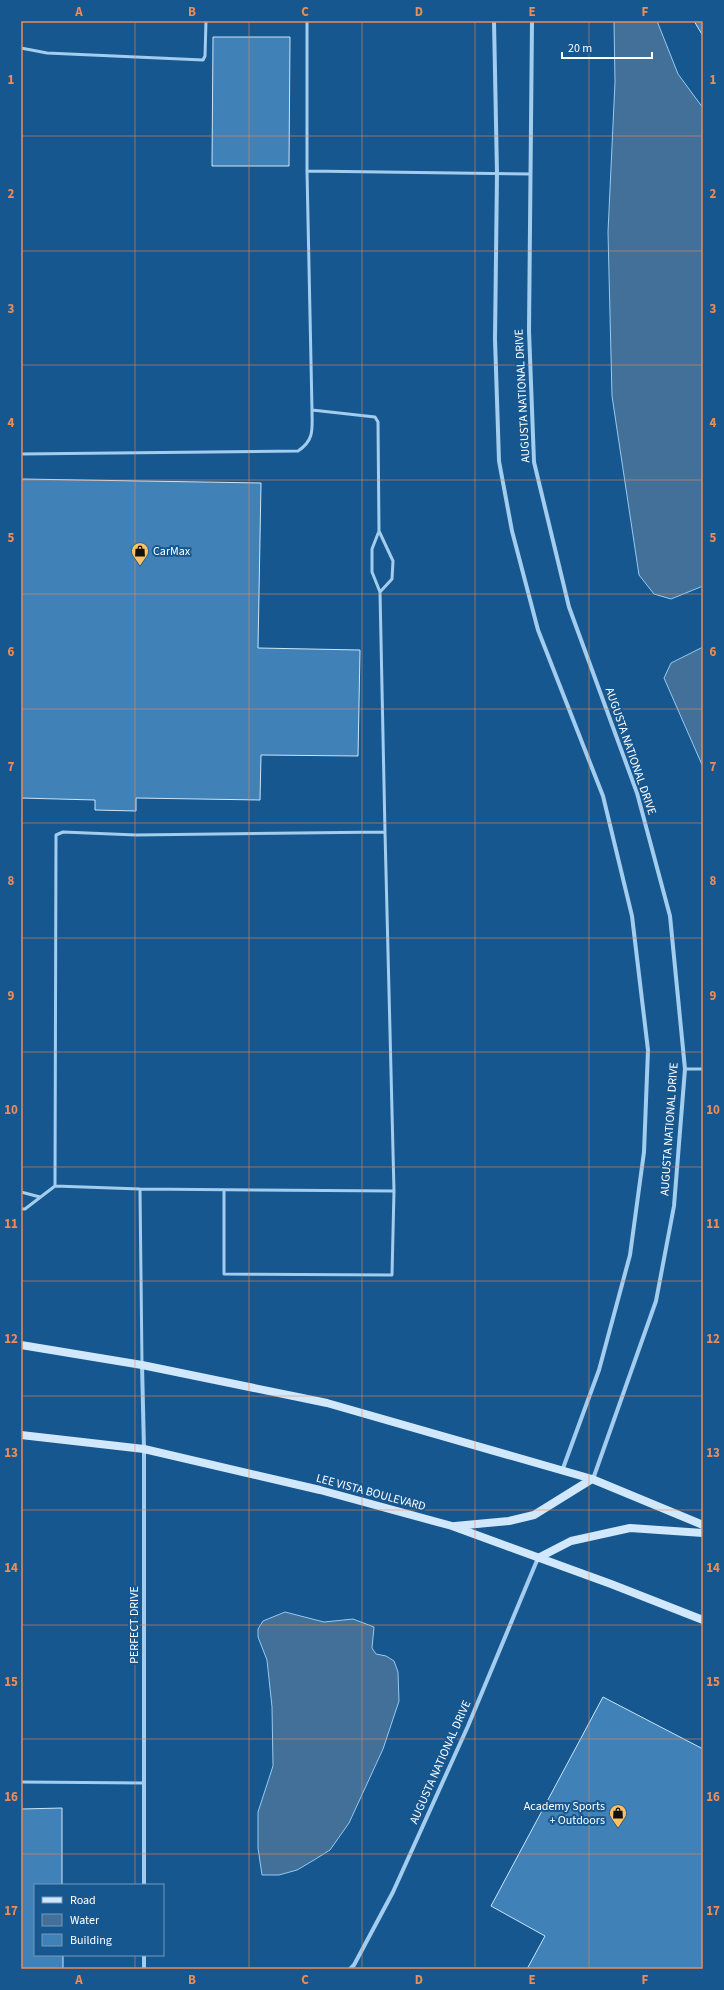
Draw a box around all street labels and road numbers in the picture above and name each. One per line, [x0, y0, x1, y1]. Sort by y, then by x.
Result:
street label: AUGUSTA NATIONAL DRIVE [511, 329, 534, 463]
street label: AUGUSTA NATIONAL DRIVE [601, 685, 660, 817]
street label: AUGUSTA NATIONAL DRIVE [656, 1062, 683, 1196]
street label: LEE VISTA BOULEVARD [314, 1470, 428, 1515]
street label: PERFECT DRIVE [126, 1586, 143, 1664]
street label: AUGUSTA NATIONAL DRIVE [406, 1698, 475, 1827]

